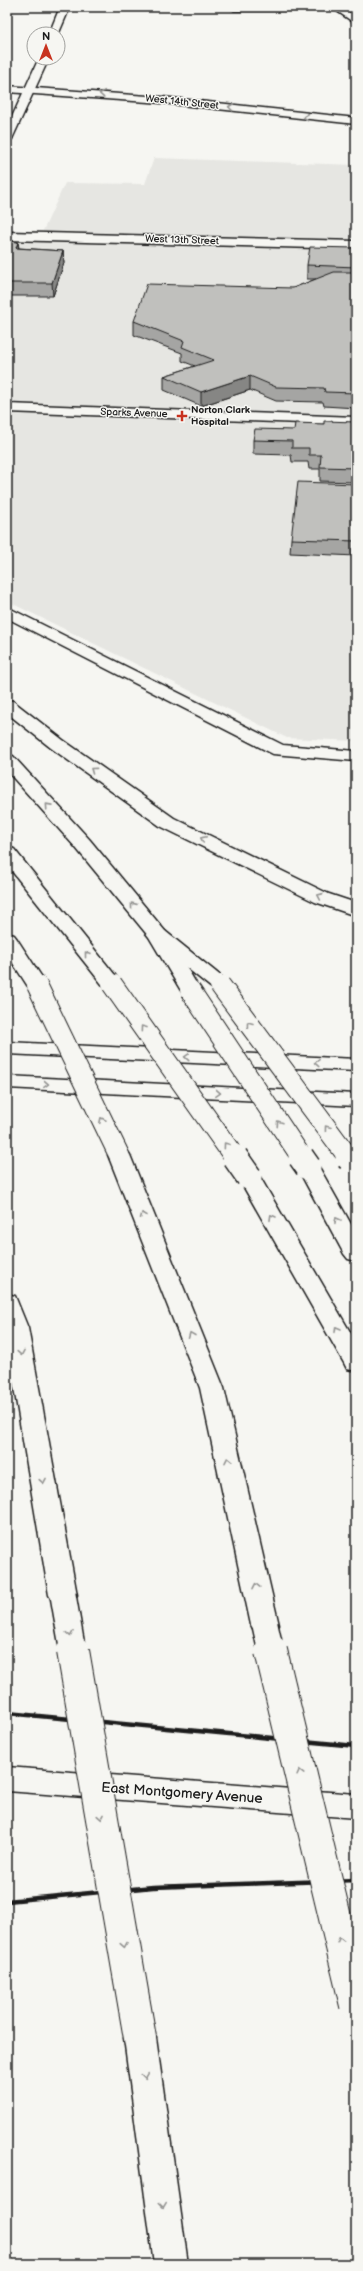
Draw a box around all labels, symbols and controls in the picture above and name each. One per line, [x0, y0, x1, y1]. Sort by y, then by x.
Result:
north arrow [26, 26, 66, 66]
text: N [42, 30, 50, 43]
one-way arrow [99, 90, 105, 99]
street label: West 14th Street [145, 92, 219, 112]
one-way arrow [228, 103, 234, 112]
one-way arrow [303, 112, 309, 121]
street label: West 13th Street [145, 233, 219, 247]
place label: Norton Clark Hospital [191, 404, 251, 428]
street label: Sparks Avenue [100, 406, 168, 420]
marker: Norton Clark Hospital [176, 410, 188, 422]
one-way arrow [90, 768, 97, 775]
one-way arrow [46, 803, 53, 811]
one-way arrow [199, 836, 207, 844]
one-way arrow [316, 893, 324, 901]
one-way arrow [130, 902, 137, 909]
one-way arrow [85, 951, 92, 958]
one-way arrow [247, 1021, 254, 1028]
one-way arrow [141, 1025, 148, 1032]
one-way arrow [184, 1052, 190, 1061]
one-way arrow [314, 1059, 320, 1067]
one-way arrow [43, 1080, 49, 1089]
one-way arrow [215, 1089, 221, 1097]
one-way arrow [99, 1117, 107, 1124]
one-way arrow [276, 1120, 284, 1127]
one-way arrow [325, 1125, 332, 1132]
one-way arrow [224, 1142, 231, 1149]
one-way arrow [140, 1211, 148, 1219]
one-way arrow [269, 1214, 277, 1221]
one-way arrow [335, 1217, 342, 1224]
one-way arrow [334, 1326, 341, 1333]
one-way arrow [188, 1332, 196, 1339]
one-way arrow [16, 1350, 24, 1356]
one-way arrow [225, 1456, 233, 1463]
one-way arrow [38, 1478, 47, 1484]
one-way arrow [253, 1583, 261, 1590]
one-way arrow [65, 1631, 73, 1637]
one-way arrow [297, 1769, 305, 1776]
street label: East Montgomery Avenue [101, 1779, 263, 1807]
one-way arrow [97, 1814, 105, 1820]
one-way arrow [337, 1937, 345, 1943]
one-way arrow [119, 1942, 127, 1948]
one-way arrow [140, 2073, 149, 2080]
one-way arrow [158, 2202, 167, 2208]

